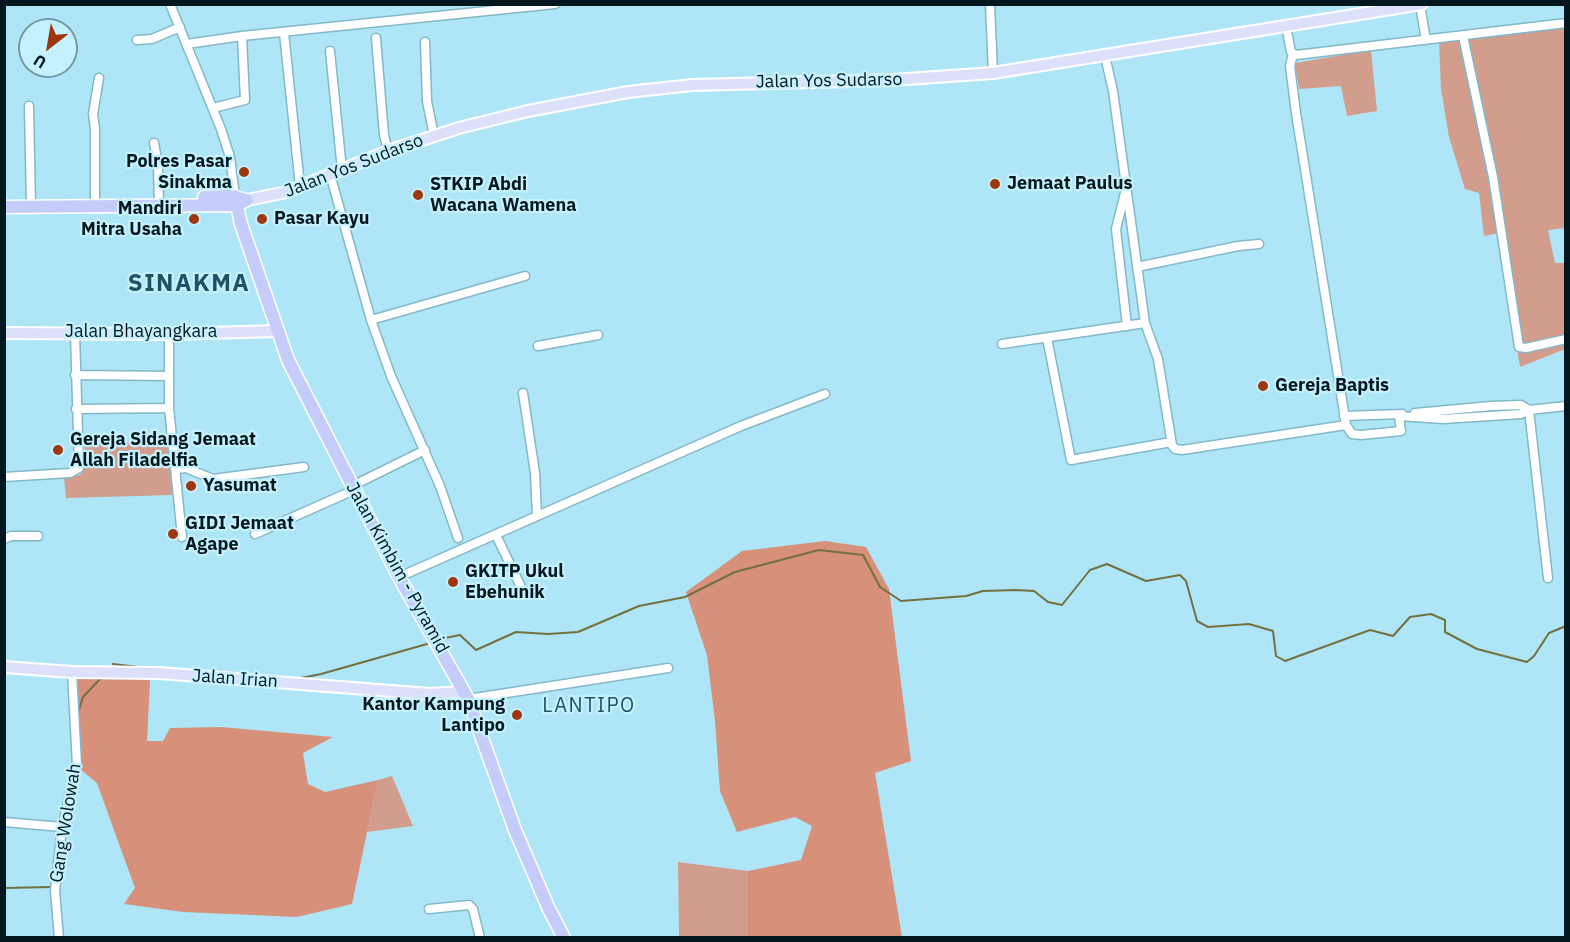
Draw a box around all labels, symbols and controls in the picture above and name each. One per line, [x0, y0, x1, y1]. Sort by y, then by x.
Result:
north arrow [18, 18, 78, 78]
text: U [30, 50, 50, 73]
street label: Jalan Yos Sudarso [755, 69, 903, 93]
street label: Jalan Yos Sudarso [282, 130, 426, 202]
place label: Polres Pasar Sinakma [126, 151, 232, 194]
marker: Polres Pasar Sinakma [237, 165, 251, 179]
place label: Jemaat Paulus [1007, 173, 1133, 195]
place label: STKIP Abdi Wacana Wamena [430, 174, 576, 216]
marker: Jemaat Paulus [988, 177, 1002, 191]
marker: STKIP Abdi Wacana Wamena [411, 188, 425, 202]
place label: Mandiri Mitra Usaha [81, 198, 182, 240]
place label: Pasar Kayu [274, 208, 369, 230]
marker: Mandiri Mitra Usaha [187, 212, 201, 226]
marker: Pasar Kayu [255, 212, 269, 226]
district label: SINAKMA [128, 270, 250, 298]
street label: Jalan Bhayangkara [65, 321, 217, 343]
place label: Gereja Baptis [1275, 375, 1389, 397]
marker: Gereja Baptis [1256, 379, 1270, 393]
place label: Gereja Sidang Jemaat Allah Filadelfia [70, 429, 256, 472]
marker: Gereja Sidang Jemaat Allah Filadelfia [51, 443, 65, 457]
place label: Yasumat [203, 475, 277, 497]
marker: Yasumat [184, 479, 198, 493]
street label: Jalan Kimbim - Pyramid [341, 479, 453, 657]
place label: GIDI Jemaat Agape [185, 513, 294, 556]
marker: GIDI Jemaat Agape [166, 527, 180, 541]
place label: GKITP Ukul Ebehunik [465, 561, 564, 604]
marker: GKITP Ukul Ebehunik [446, 575, 460, 589]
street label: Jalan Irian [191, 665, 279, 693]
place label: Kantor Kampung Lantipo [362, 694, 505, 736]
district label: LANTIPO [542, 694, 636, 718]
marker: Kantor Kampung Lantipo [510, 708, 524, 722]
street label: Gang Wolowah [46, 762, 86, 884]

